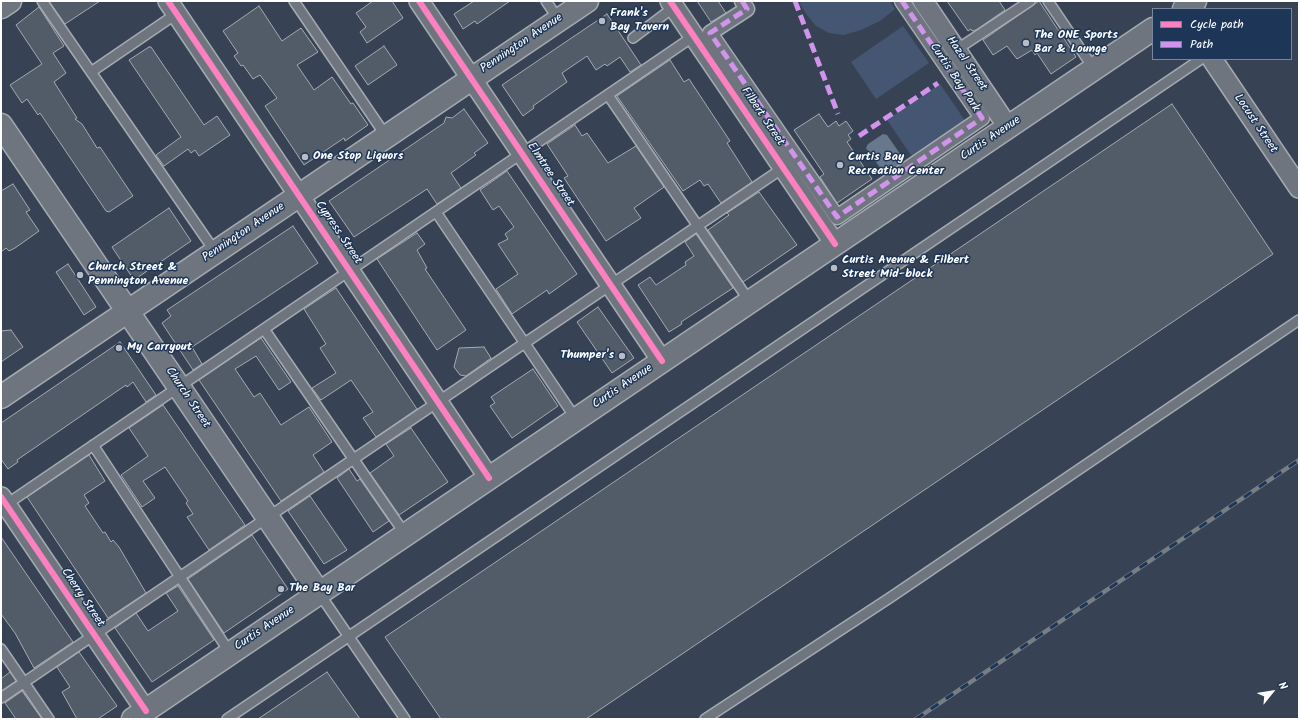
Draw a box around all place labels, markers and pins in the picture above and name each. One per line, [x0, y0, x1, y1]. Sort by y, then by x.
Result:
place label: Frank's Bay Tavern [610, 7, 669, 35]
marker: Frank's Bay Tavern [597, 16, 607, 26]
place label: The ONE Sports Bar & Lounge [1034, 29, 1118, 57]
marker: The ONE Sports Bar & Lounge [1021, 38, 1031, 48]
place label: One Stop Liquors [313, 150, 403, 164]
place label: Curtis Bay Recreation Center [848, 151, 944, 179]
marker: One Stop Liquors [300, 152, 310, 162]
marker: Curtis Bay Recreation Center [835, 160, 845, 170]
place label: Curtis Avenue & Filbert Street Mid-block [842, 254, 969, 282]
place label: Church Street & Pennington Avenue [88, 261, 188, 289]
marker: Curtis Avenue & Filbert Street Mid-block [829, 263, 839, 273]
marker: Church Street & Pennington Avenue [75, 270, 85, 280]
place label: My Carryout [127, 341, 192, 355]
marker: My Carryout [114, 343, 124, 353]
place label: Thumper's [560, 349, 614, 363]
marker: Thumper's [617, 351, 627, 361]
place label: The Bay Bar [289, 582, 355, 596]
marker: The Bay Bar [276, 584, 286, 594]

